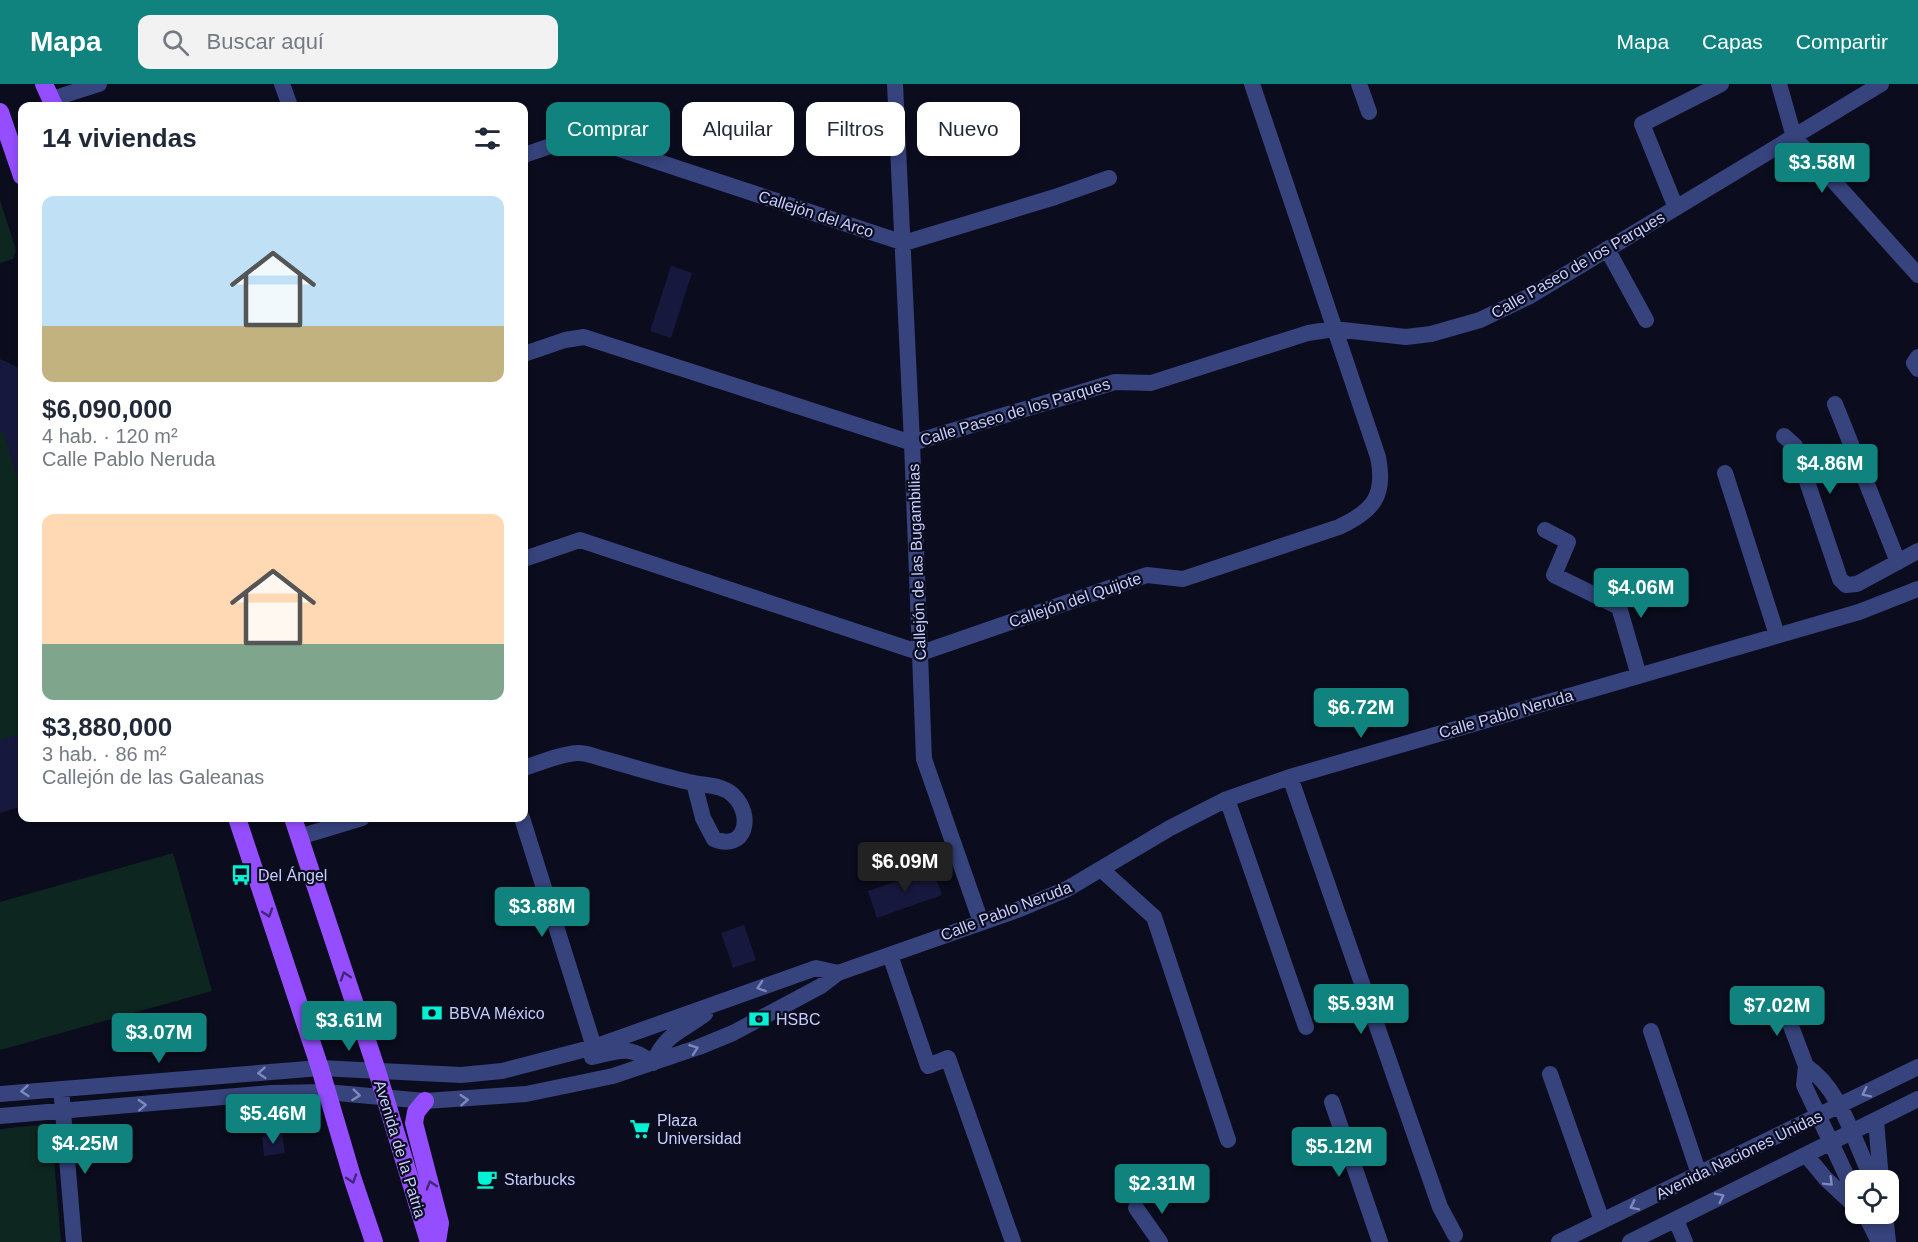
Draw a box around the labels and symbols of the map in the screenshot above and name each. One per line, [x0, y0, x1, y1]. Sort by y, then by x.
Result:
pin: $3.58M [1773, 143, 1871, 194]
street label: Callejón del Arco [756, 187, 876, 241]
street label: Calle Paseo de los Parques [1488, 208, 1668, 322]
street label: Calle Paseo de los Parques [918, 375, 1112, 449]
pin: $4.86M [1781, 444, 1879, 495]
street label: Callejón de las Bugambilias [905, 463, 929, 661]
pin: $4.06M [1592, 568, 1690, 619]
street label: Callejón del Quijote [1007, 569, 1143, 631]
street label: Calle Pablo Neruda [1437, 687, 1575, 741]
pin: $6.72M [1312, 688, 1410, 739]
pin: $6.09M [856, 842, 954, 893]
bus stop icon: Del Ángel [229, 863, 253, 887]
place label: Del Ángel [258, 866, 327, 884]
street label: Calle Pablo Neruda [938, 878, 1074, 944]
pin: $3.88M [493, 887, 591, 938]
one-way arrow [261, 907, 274, 918]
one-way arrow [340, 971, 352, 982]
one-way arrow [756, 979, 767, 992]
pin: $5.93M [1312, 984, 1410, 1035]
pin: $7.02M [1728, 986, 1826, 1037]
pin: $3.61M [300, 1001, 398, 1052]
bank icon: BBVA México [420, 1001, 444, 1025]
place label: BBVA México [449, 1005, 545, 1022]
bank icon: HSBC [747, 1007, 771, 1031]
place label: HSBC [776, 1011, 820, 1028]
pin: $3.07M [110, 1013, 208, 1064]
one-way arrow [689, 1043, 699, 1056]
one-way arrow [257, 1066, 266, 1079]
street label: Avenida de la Patria [371, 1078, 429, 1220]
one-way arrow [21, 1085, 30, 1098]
one-way arrow [1861, 1086, 1872, 1097]
one-way arrow [351, 1088, 360, 1101]
pin: $5.46M [224, 1094, 322, 1145]
one-way arrow [460, 1094, 469, 1107]
one-way arrow [138, 1099, 147, 1112]
street label: Avenida Naciones Unidas [1653, 1107, 1825, 1203]
place label: Plaza Universidad [657, 1112, 741, 1147]
supermarket icon: Plaza Universidad [628, 1117, 652, 1141]
pin: $4.25M [36, 1124, 134, 1175]
pin: $5.12M [1290, 1127, 1388, 1178]
pin: $2.31M [1113, 1164, 1211, 1215]
cafe icon: Starbucks [475, 1167, 499, 1191]
place label: Starbucks [504, 1171, 575, 1188]
one-way arrow [345, 1173, 358, 1184]
one-way arrow [1823, 1175, 1833, 1186]
one-way arrow [426, 1180, 438, 1191]
one-way arrow [1714, 1193, 1725, 1205]
one-way arrow [1629, 1199, 1640, 1210]

